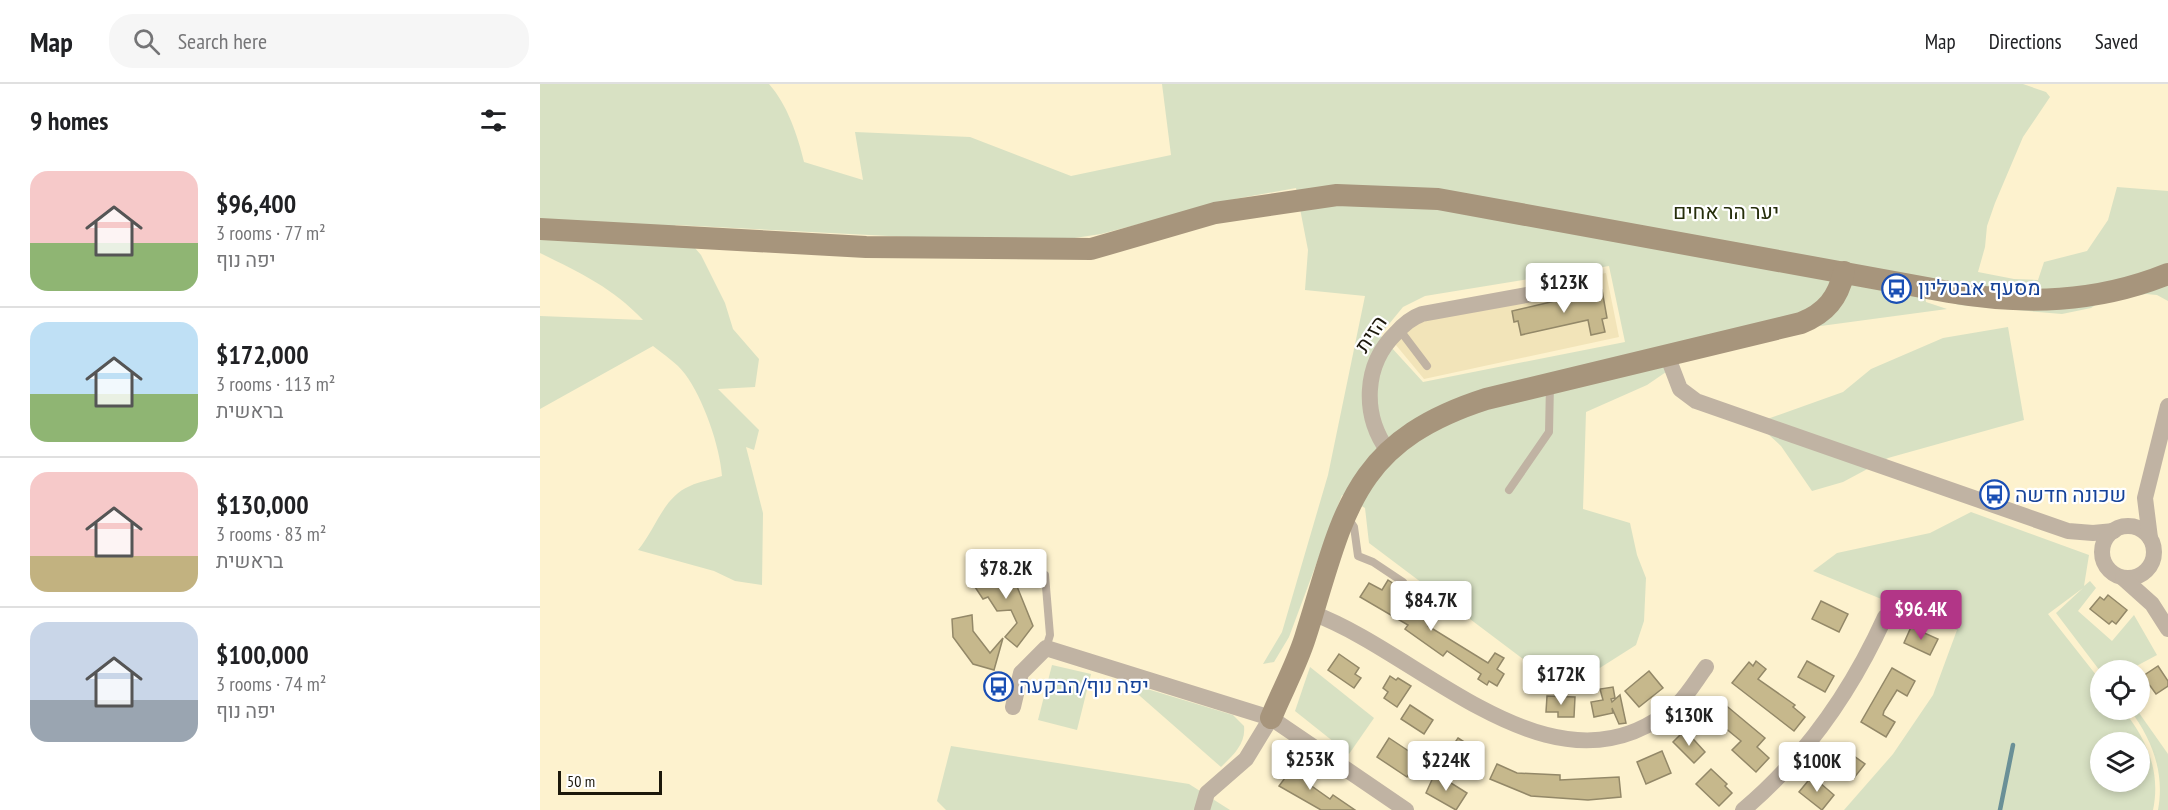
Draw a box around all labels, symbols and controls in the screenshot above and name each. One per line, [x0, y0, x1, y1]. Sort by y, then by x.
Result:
search box [109, 14, 529, 68]
text: Map [30, 23, 73, 60]
icon: search [130, 25, 163, 58]
text: Search here [178, 27, 267, 55]
text: Map [1925, 28, 1956, 55]
text: Directions [1989, 28, 2062, 55]
text: Saved [2095, 28, 2138, 55]
text: 9 homes [30, 104, 108, 137]
icon: filters [477, 104, 510, 137]
text: $96,400 [216, 187, 296, 220]
icon: home [78, 195, 150, 267]
park label: יער הר אחים [1673, 198, 1779, 225]
text: 3 rooms · 77 m² [216, 220, 326, 246]
text: יפה נוף [216, 247, 276, 273]
pin: $123K [1522, 263, 1606, 314]
text: $123K [1540, 269, 1588, 295]
bus stop icon: מסעף אבטליון [1881, 272, 1913, 304]
place label: מסעף אבטליון [1918, 274, 2041, 301]
street label: הזית [1348, 310, 1393, 358]
text: $172,000 [216, 338, 309, 371]
icon: home [78, 346, 150, 418]
text: 3 rooms · 113 m² [216, 371, 335, 397]
text: בראשית [216, 398, 284, 424]
bus stop icon: שכונה חדשה [1978, 479, 2010, 511]
place label: שכונה חדשה [2015, 481, 2126, 508]
text: $130,000 [216, 488, 309, 521]
icon: home [78, 496, 150, 568]
text: 3 rooms · 83 m² [216, 521, 326, 547]
text: בראשית [216, 548, 284, 574]
pin: $78.2K [957, 549, 1055, 600]
text: $78.2K [980, 555, 1032, 581]
pin: $84.7K [1382, 581, 1480, 632]
text: $84.7K [1405, 587, 1457, 613]
pin: $96.4K [1872, 590, 1970, 641]
text: $96.4K [1895, 596, 1947, 622]
text: $100,000 [216, 638, 309, 671]
icon: home [78, 646, 150, 718]
pin: $172K [1519, 655, 1603, 706]
map controls [2090, 660, 2150, 792]
button: locate [2090, 660, 2150, 720]
text: $172K [1537, 661, 1585, 687]
bus stop icon: יפה נוף/הבקעה [982, 670, 1014, 702]
text: 3 rooms · 74 m² [216, 671, 326, 697]
place label: יפה נוף/הבקעה [1019, 672, 1149, 699]
pin: $130K [1647, 696, 1731, 747]
text: יפה נוף [216, 698, 276, 724]
text: $130K [1665, 702, 1713, 728]
button: layers [2090, 732, 2150, 792]
pin: $253K [1268, 740, 1352, 791]
pin: $224K [1404, 741, 1488, 792]
pin: $100K [1775, 742, 1859, 793]
text: $253K [1286, 746, 1334, 772]
text: $224K [1422, 747, 1470, 773]
text: $100K [1793, 748, 1841, 774]
scale bar [558, 768, 662, 796]
text: 50 m [567, 771, 595, 791]

